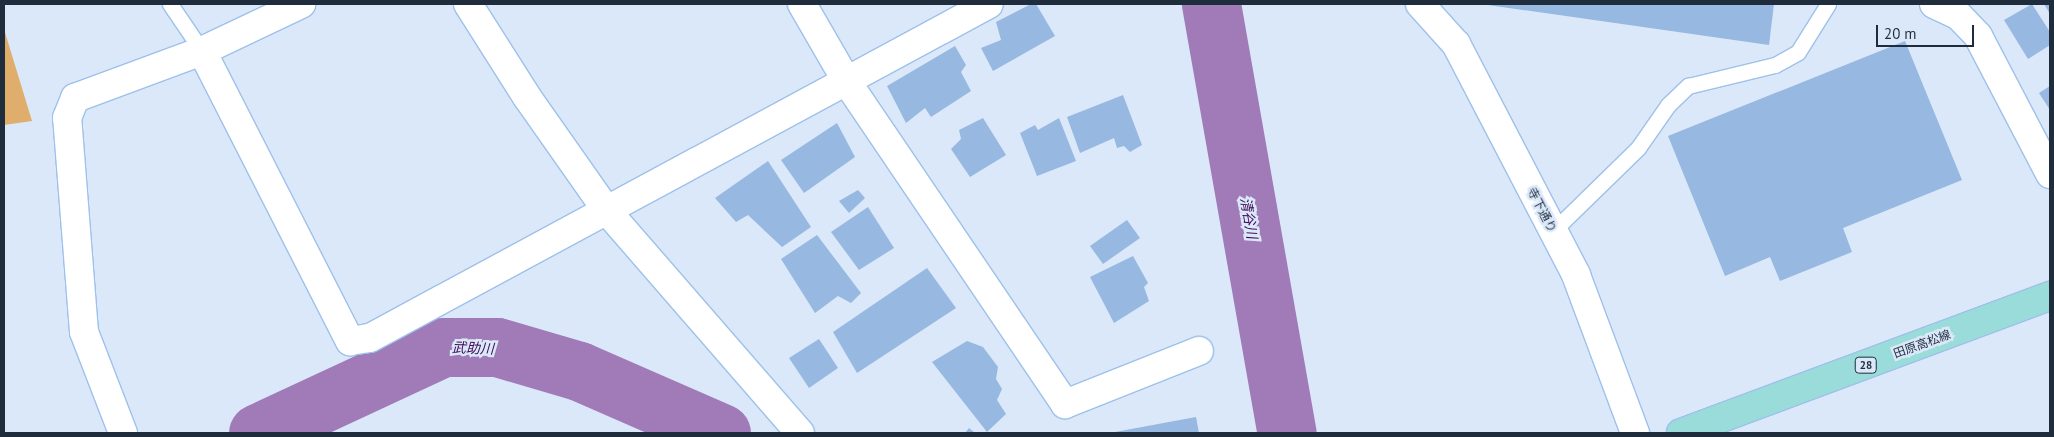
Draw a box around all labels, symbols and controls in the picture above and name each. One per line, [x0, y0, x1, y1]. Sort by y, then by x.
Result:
scale bar [1879, 15, 1976, 47]
text: 20 m [1884, 24, 1917, 43]
street label: 寺下通り [1525, 185, 1559, 235]
water label: 清谷川 [1237, 196, 1261, 240]
street label: 田原高松線 [1891, 327, 1953, 361]
water label: 武助川 [452, 339, 494, 357]
road number: 28 [1855, 356, 1877, 374]

